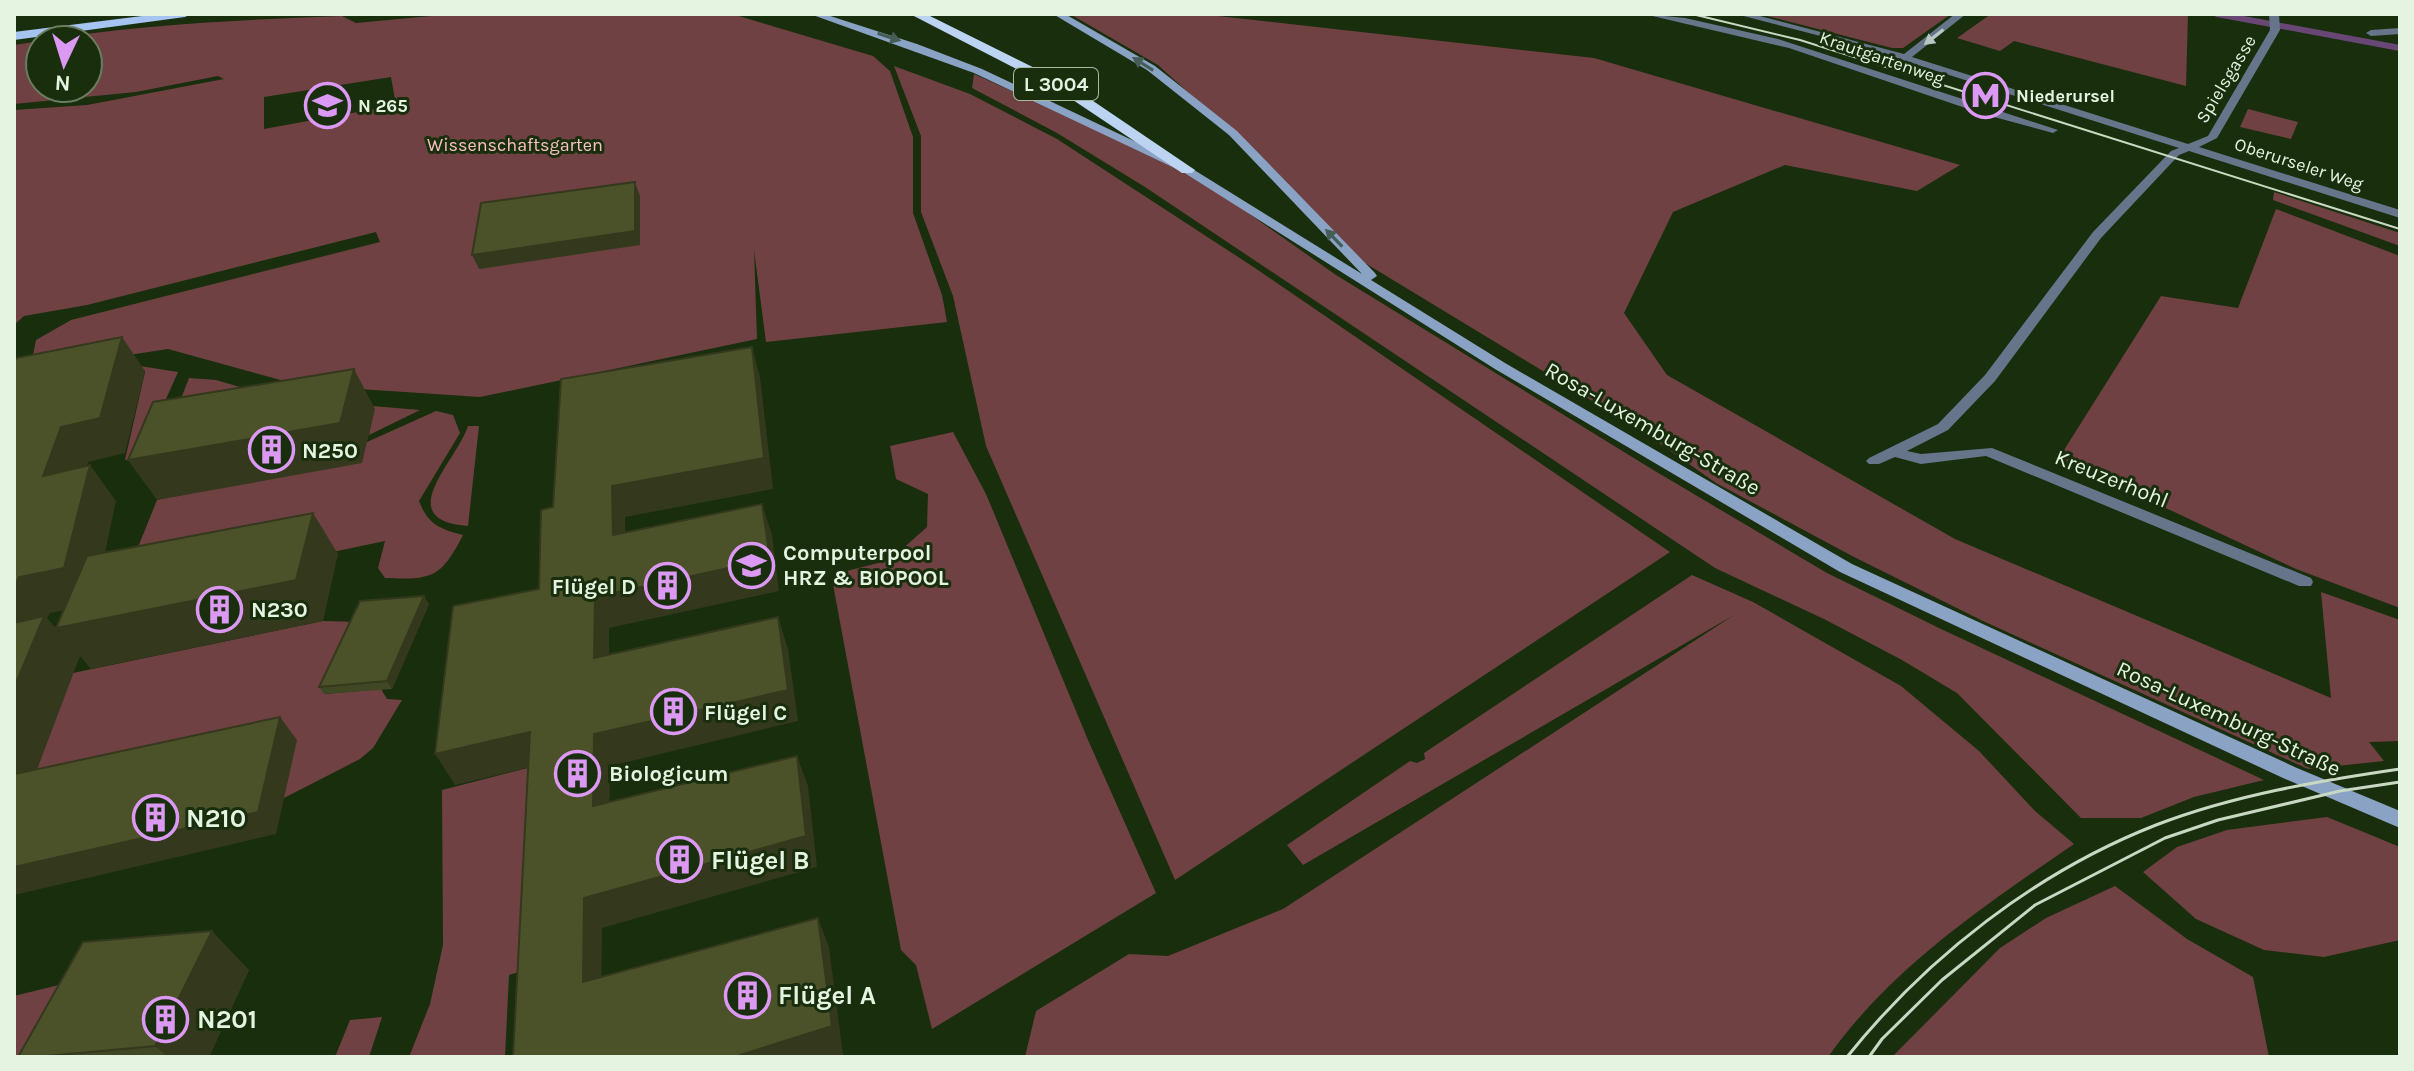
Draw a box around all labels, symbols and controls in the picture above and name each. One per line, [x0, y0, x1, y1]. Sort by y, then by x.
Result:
north arrow [24, 24, 104, 104]
street label: Krautgartenweg [1817, 26, 1947, 90]
one-way arrow [1924, 28, 1944, 44]
street label: Spielsgasse [2191, 31, 2261, 127]
one-way arrow [877, 32, 901, 44]
one-way arrow [1132, 57, 1154, 71]
road number: L 3004 [1014, 68, 1098, 100]
text: N [54, 69, 71, 96]
metro station icon: Niederursel [1961, 72, 2009, 120]
school or university icon: N 265 [303, 82, 351, 130]
place label: Niederursel [2016, 85, 2115, 107]
place label: N 265 [358, 95, 408, 117]
street label: Oberurseler Weg [2232, 133, 2366, 195]
park label: Wissenschaftsgarten [427, 134, 603, 156]
one-way arrow [1326, 229, 1344, 248]
street label: Rosa-Luxemburg-Straße [1540, 357, 1765, 501]
building icon: N250 [247, 426, 295, 474]
place label: N250 [302, 438, 358, 464]
street label: Kreuzerhohl [2051, 444, 2172, 514]
place label: Computerpool HRZ & BIOPOOL [783, 540, 949, 591]
school or university icon: Computerpool HRZ & BIOPOOL [728, 541, 776, 589]
building icon: Flügel D [643, 562, 691, 610]
place label: Flügel D [552, 574, 636, 600]
building icon: N230 [196, 585, 244, 633]
place label: N230 [251, 597, 308, 623]
street label: Rosa-Luxemburg-Straße [2112, 656, 2345, 782]
building icon: Flügel C [649, 688, 697, 736]
place label: Flügel C [704, 700, 787, 726]
building icon: Biologicum [554, 749, 602, 797]
place label: Biologicum [609, 761, 728, 787]
building icon: N210 [131, 794, 179, 842]
place label: N210 [186, 803, 246, 834]
building icon: Flügel B [656, 836, 704, 884]
place label: Flügel B [711, 845, 810, 876]
building icon: Flügel A [723, 971, 771, 1019]
place label: Flügel A [778, 980, 876, 1011]
building icon: N201 [142, 995, 190, 1043]
place label: N201 [197, 1004, 257, 1035]

